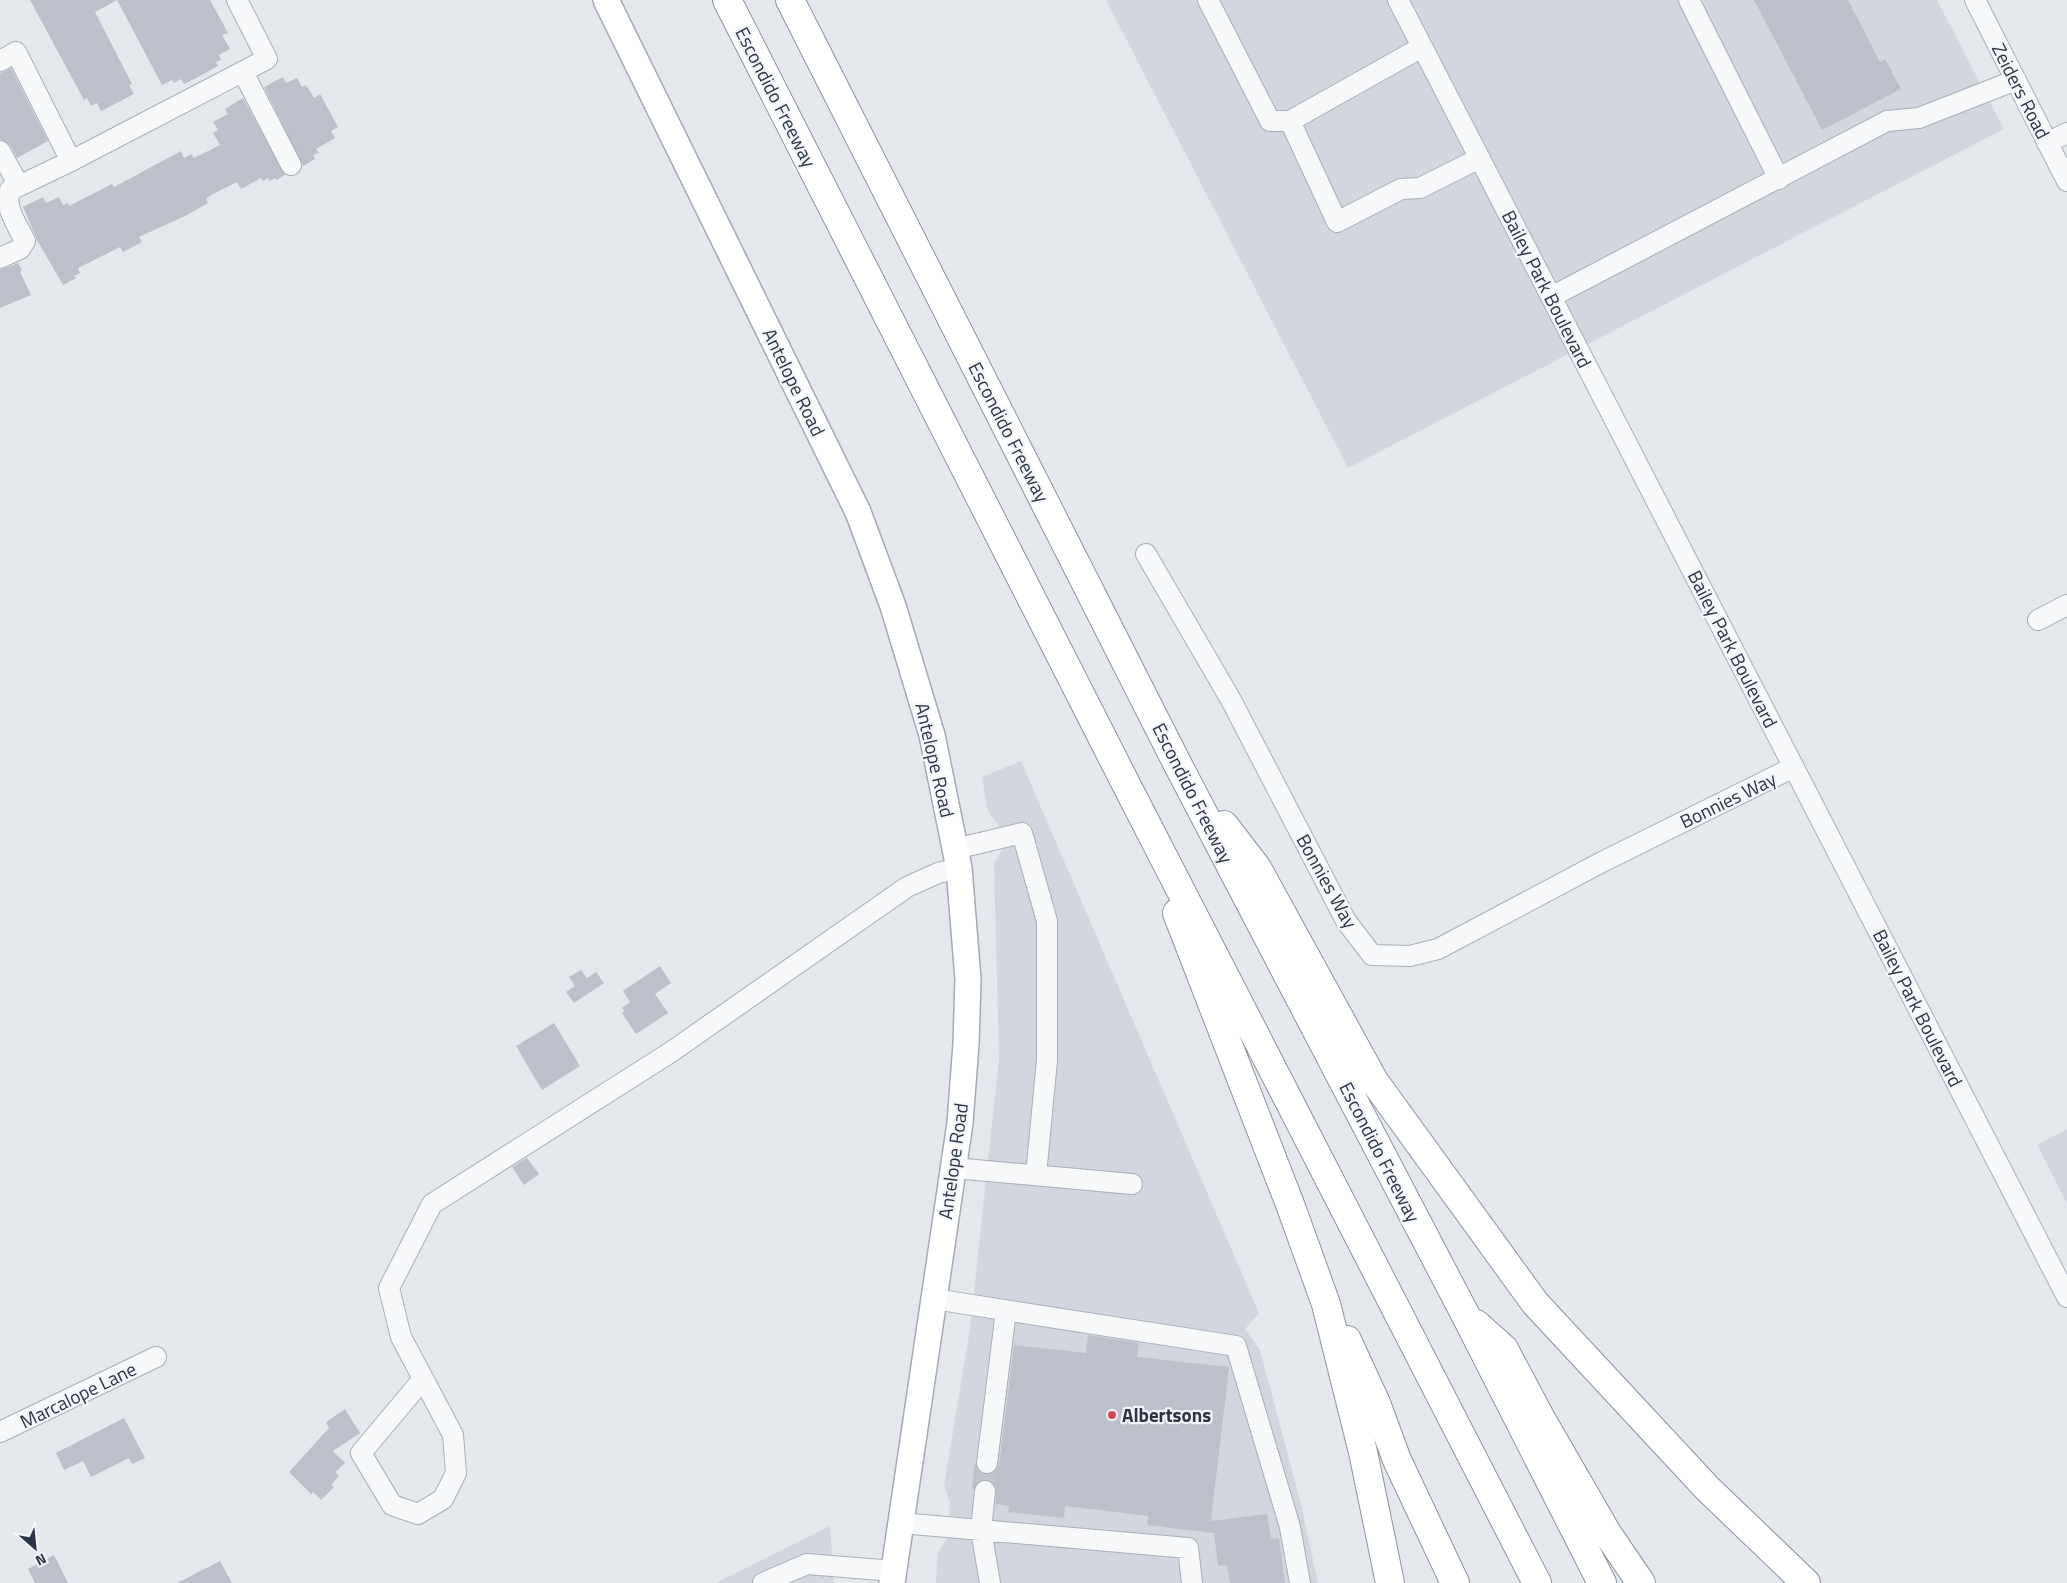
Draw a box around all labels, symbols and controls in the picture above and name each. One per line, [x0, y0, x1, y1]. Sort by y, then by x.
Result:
street label: Escondido Freeway [729, 21, 824, 172]
street label: Zeiders Road [1985, 38, 2058, 144]
street label: Bailey Park Boulevard [1495, 205, 1600, 373]
street label: Antelope Road [756, 323, 833, 441]
street label: Escondido Freeway [962, 356, 1057, 507]
street label: Bailey Park Boulevard [1681, 565, 1786, 733]
street label: Antelope Road [908, 700, 963, 820]
street label: Escondido Freeway [1146, 717, 1241, 868]
street label: Bonnies Way [1675, 764, 1781, 835]
street label: Bonnies Way [1290, 828, 1365, 933]
street label: Bailey Park Boulevard [1866, 924, 1971, 1092]
street label: Escondido Freeway [1333, 1076, 1428, 1227]
street label: Antelope Road [930, 1101, 975, 1221]
street label: Marcalope Lane [15, 1354, 141, 1435]
place label: Albertsons [1122, 1400, 1211, 1429]
marker: Albertsons [1106, 1409, 1118, 1421]
north arrow [10, 1523, 60, 1573]
text: N [32, 1548, 50, 1572]

